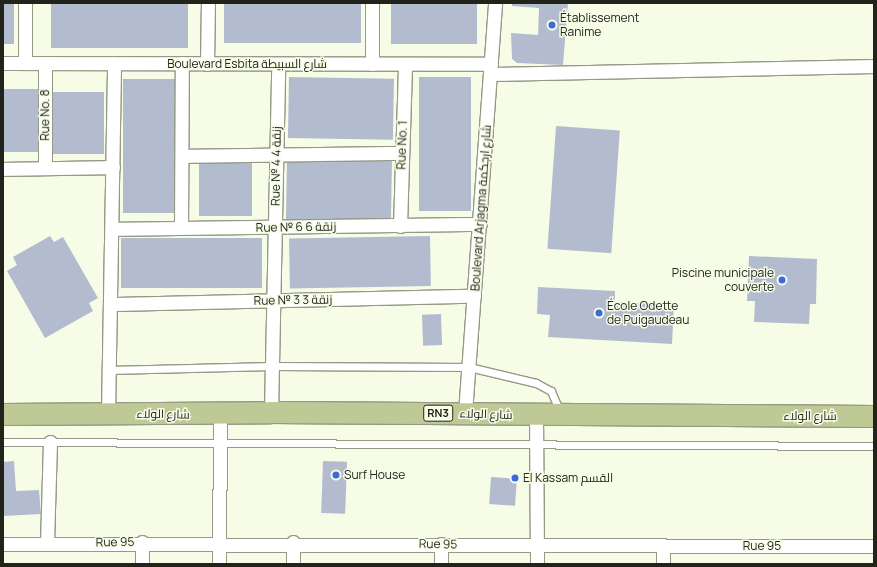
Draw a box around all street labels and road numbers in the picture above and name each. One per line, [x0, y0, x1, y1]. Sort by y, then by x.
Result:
street label: Boulevard Esbita شارع السبيطة [167, 57, 327, 71]
street label: Rue No. 8 [38, 89, 52, 141]
street label: Rue No. 1 [394, 120, 410, 170]
street label: Boulevard Arjagma شارع ارجكمة [468, 124, 494, 292]
street label: Rue № 4 زنقة 4 [268, 126, 284, 206]
street label: Rue № 6 زنقة 6 [256, 219, 336, 235]
street label: Rue № 3 زنقة 3 [253, 292, 333, 308]
road number: RN3 [423, 404, 453, 422]
street label: شارع الولاء [136, 406, 190, 422]
street label: شارع الولاء [459, 406, 513, 422]
street label: شارع الولاء [783, 409, 837, 423]
street label: Rue 95 [96, 534, 134, 550]
street label: Rue 95 [419, 536, 457, 552]
street label: Rue 95 [743, 539, 781, 553]

